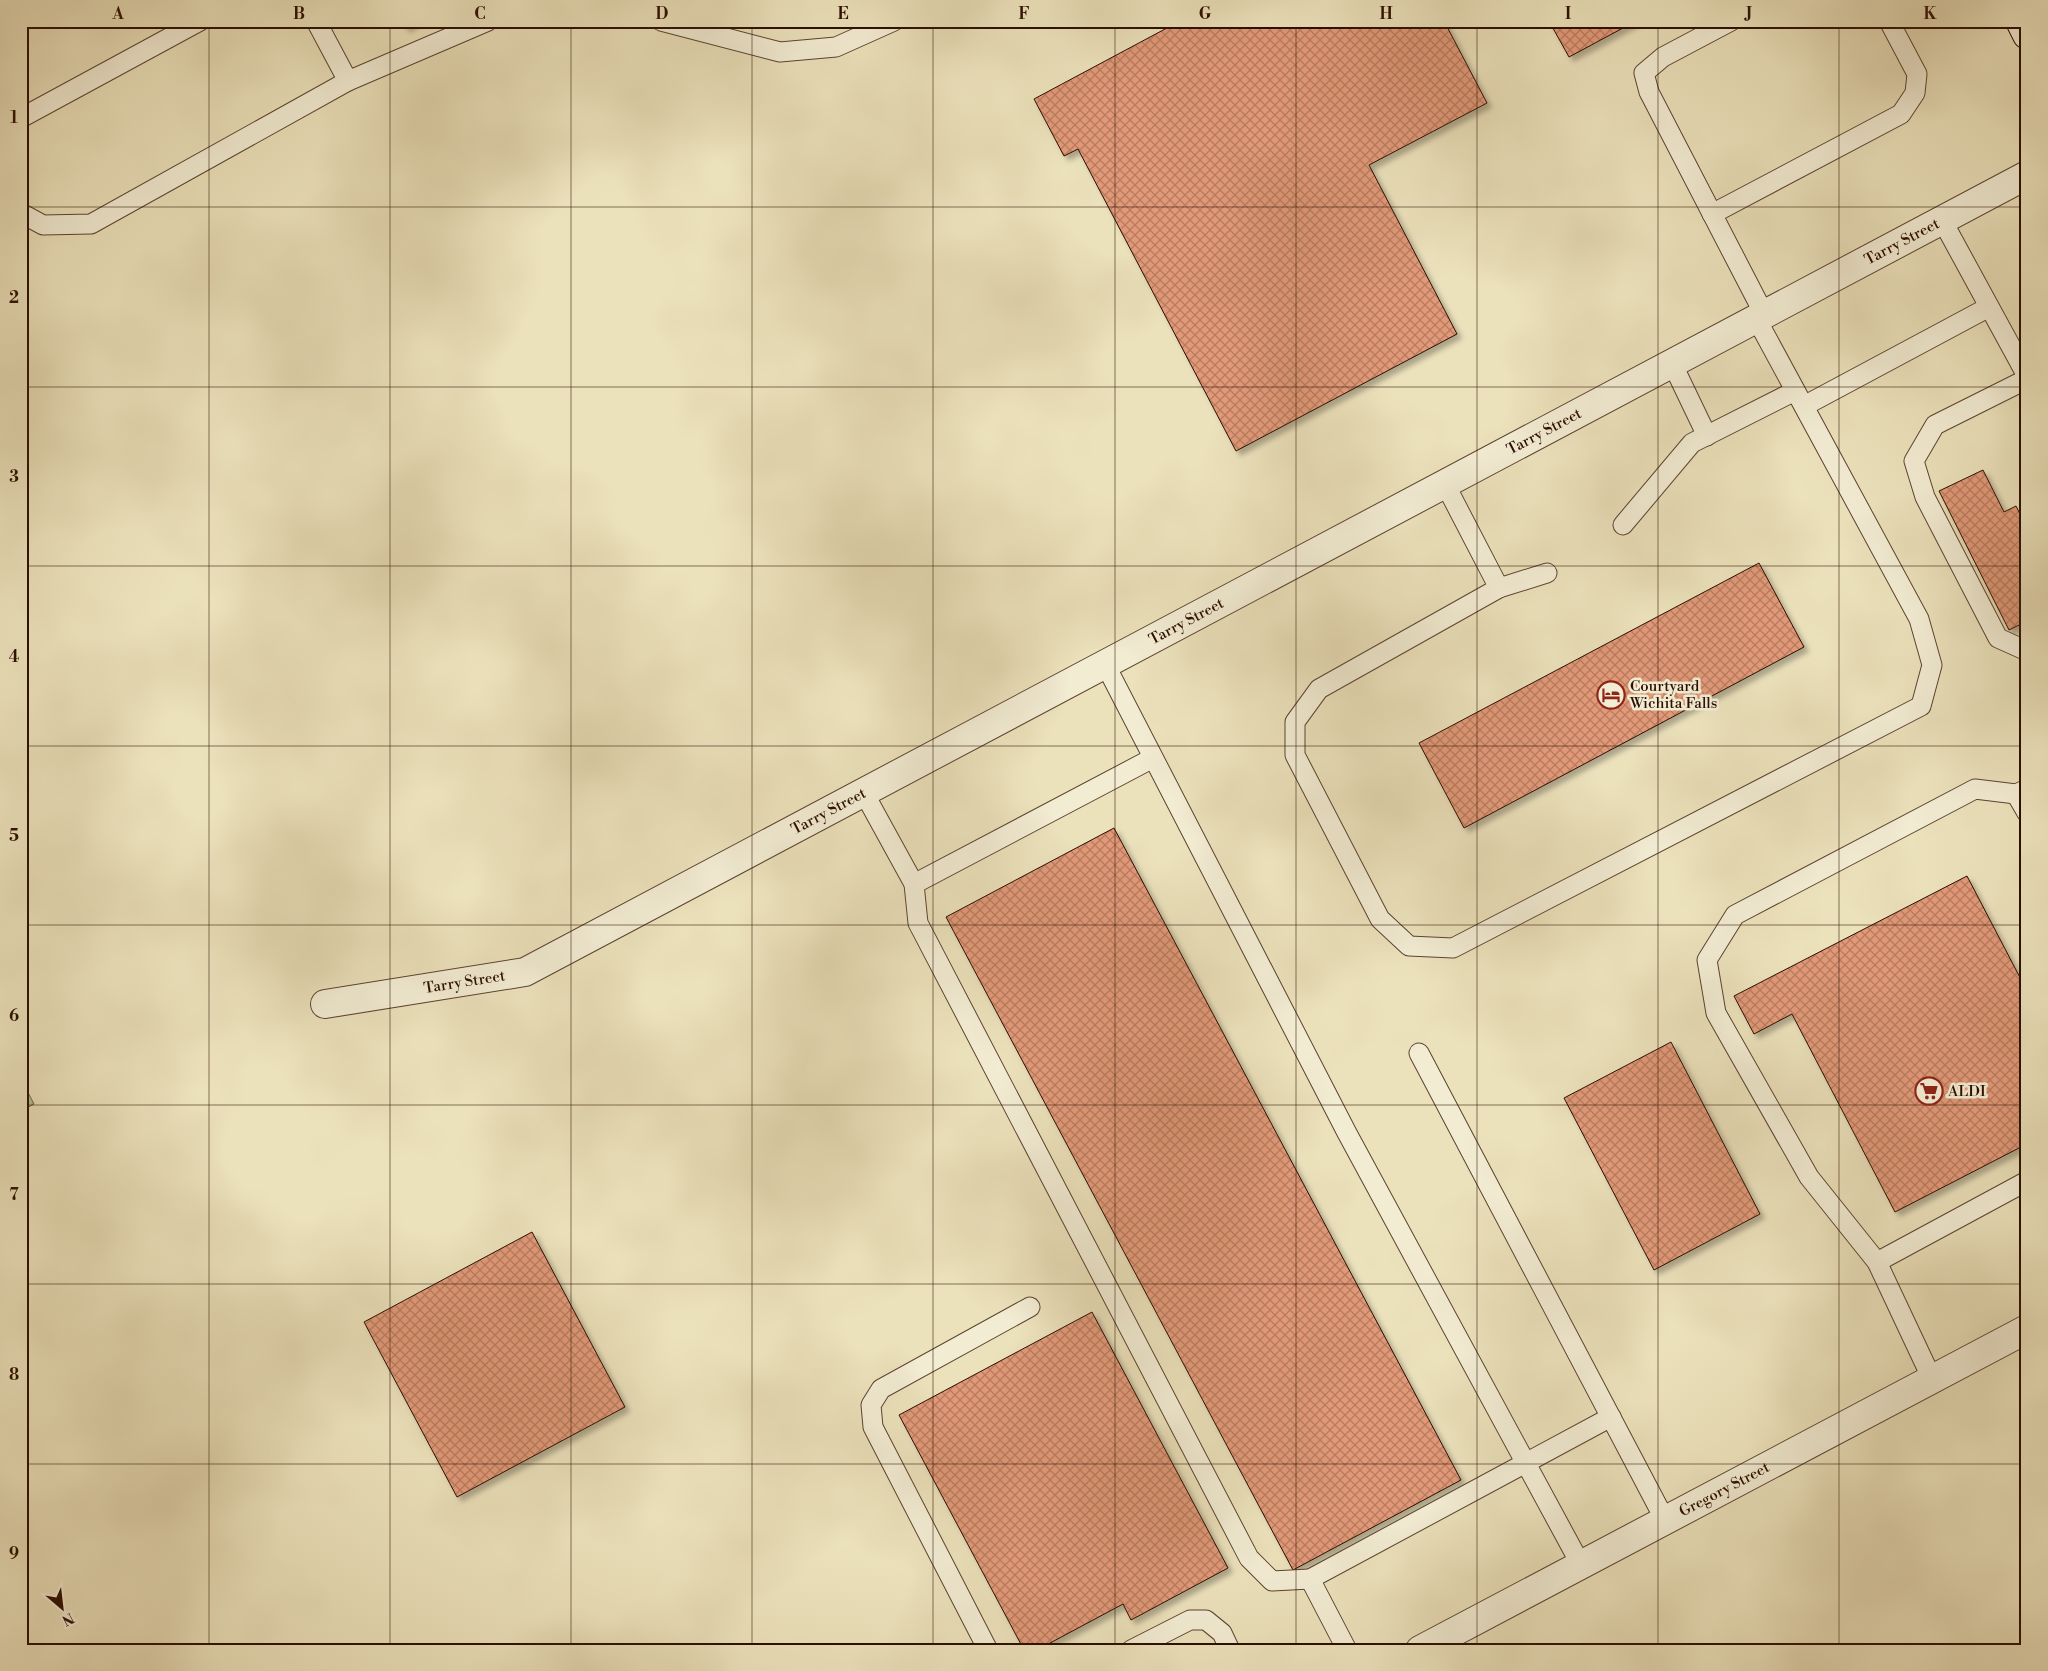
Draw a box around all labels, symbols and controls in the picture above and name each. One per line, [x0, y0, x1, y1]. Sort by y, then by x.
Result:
text: A [111, 4, 124, 24]
text: B [293, 4, 305, 24]
text: C [474, 4, 486, 24]
text: D [656, 4, 669, 24]
text: E [837, 4, 849, 24]
text: F [1018, 4, 1030, 24]
text: G [1199, 4, 1212, 24]
text: H [1379, 4, 1393, 24]
text: I [1565, 4, 1571, 24]
text: J [1744, 4, 1752, 24]
text: K [1924, 4, 1938, 24]
text: 1 [10, 108, 18, 128]
street label: Tarry Street [1861, 214, 1943, 270]
text: 2 [9, 288, 19, 308]
street label: Tarry Street [1503, 404, 1586, 459]
text: 3 [9, 467, 19, 487]
street label: Tarry Street [1146, 594, 1228, 649]
text: 4 [9, 647, 20, 667]
place label: Courtyard Wichita Falls [1629, 677, 1717, 713]
hotel icon: Courtyard Wichita Falls [1596, 680, 1626, 710]
street label: Tarry Street [788, 783, 870, 839]
text: 5 [9, 826, 19, 846]
street label: Tarry Street [422, 966, 507, 998]
text: 6 [9, 1006, 19, 1026]
supermarket icon: ALDI [1914, 1076, 1944, 1106]
place label: ALDI [1947, 1082, 1986, 1101]
text: 7 [9, 1185, 19, 1205]
text: 8 [9, 1365, 19, 1385]
street label: Gregory Street [1676, 1458, 1773, 1521]
text: 9 [9, 1544, 19, 1564]
north arrow [38, 1584, 88, 1634]
text: N [59, 1608, 77, 1629]

